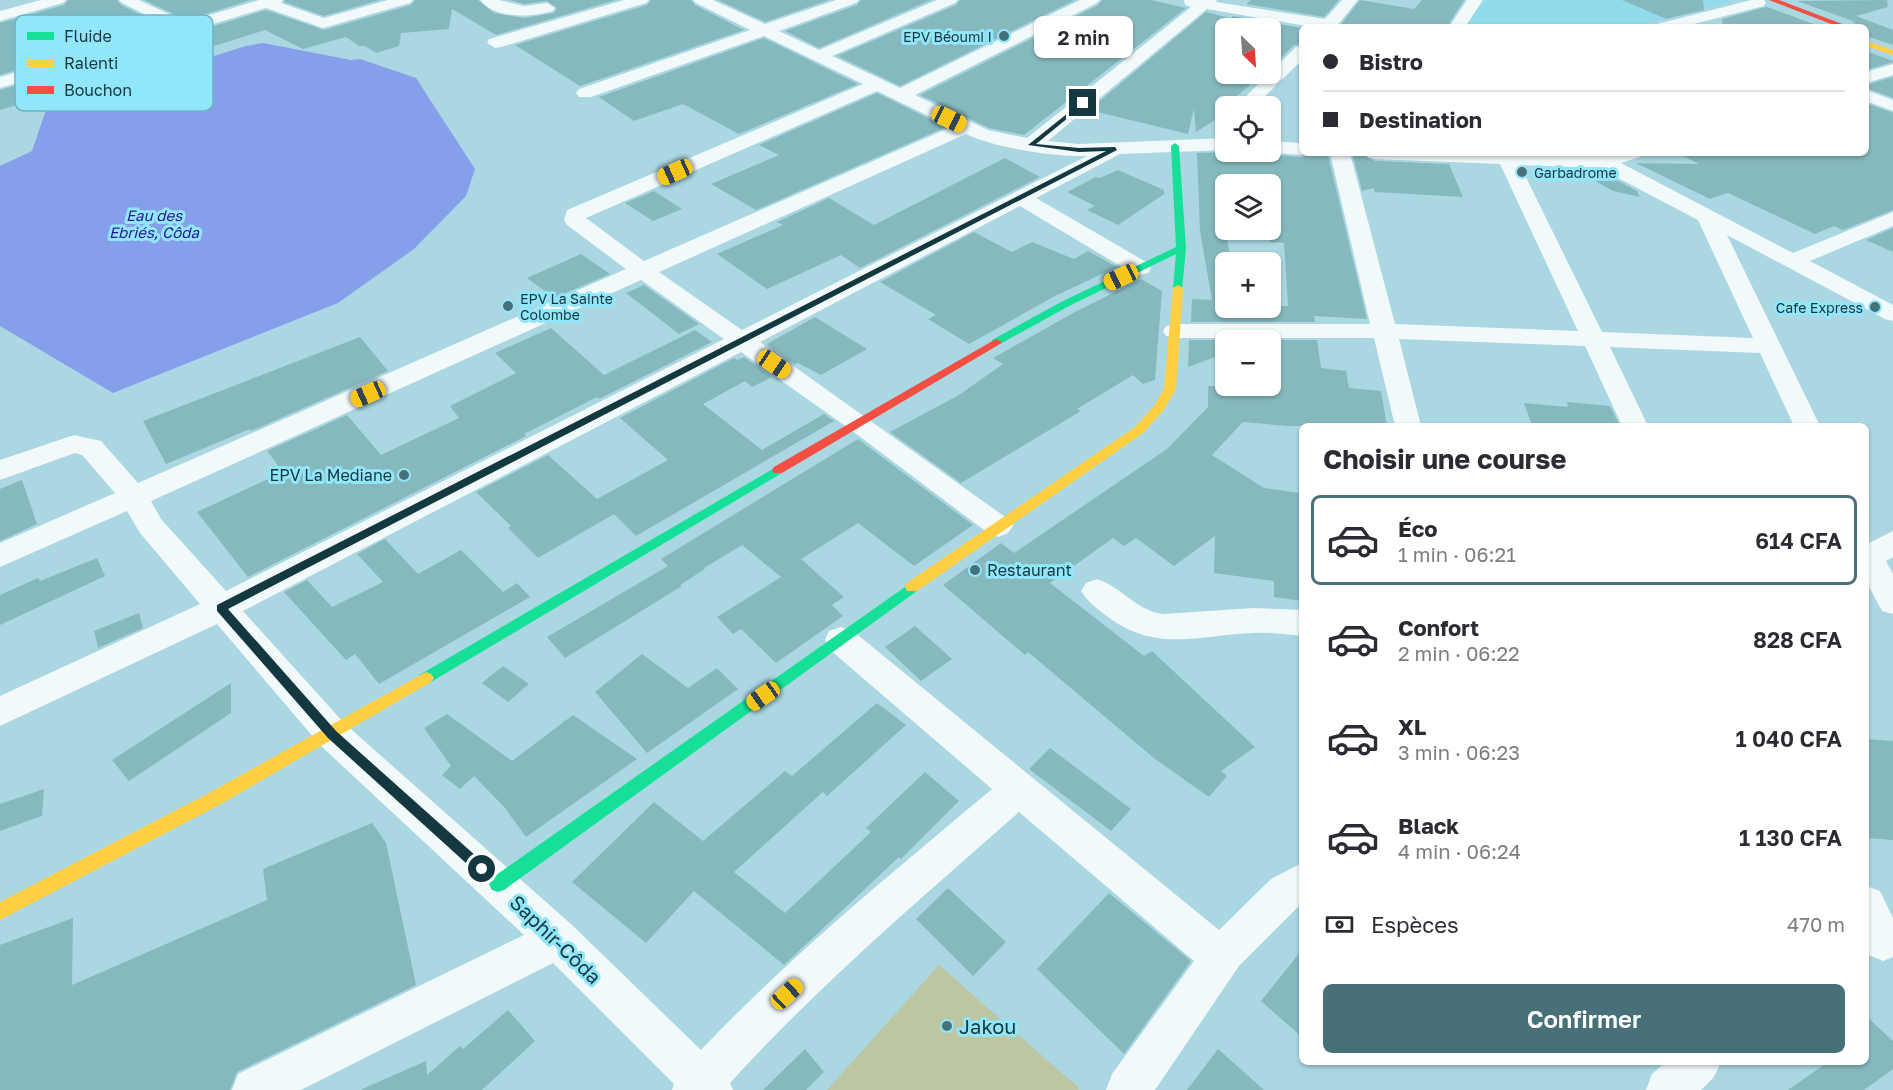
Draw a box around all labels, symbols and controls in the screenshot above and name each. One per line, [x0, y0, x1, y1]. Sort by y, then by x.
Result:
legend [15, 15, 213, 111]
callout: 2 min [1034, 16, 1132, 58]
north arrow [1215, 18, 1281, 84]
map controls [1215, 18, 1281, 396]
text: 2 min [1058, 25, 1110, 49]
text: Fluide [64, 26, 112, 46]
place label: EPV Béoumi I [903, 28, 992, 45]
marker: EPV Béoumi I [997, 29, 1011, 43]
text: Bistro [1359, 48, 1423, 75]
text: Ralenti [64, 53, 118, 73]
text: Bouchon [64, 80, 132, 100]
route end [1069, 89, 1096, 116]
button: locate [1215, 96, 1281, 162]
car [929, 103, 969, 135]
text: Destination [1359, 106, 1482, 133]
car [655, 156, 695, 188]
place label: Garbadrome [1534, 164, 1617, 181]
marker: Garbadrome [1515, 165, 1529, 179]
button: layers [1215, 174, 1281, 240]
water label: Eau des Ebriés, Côda [109, 206, 200, 241]
button: + [1215, 252, 1281, 318]
car [1101, 261, 1141, 293]
place label: EPV La Sainte Colombe [520, 290, 613, 323]
marker: EPV La Sainte Colombe [501, 299, 515, 313]
place label: Cafe Express [1776, 299, 1863, 316]
marker: Cafe Express [1868, 300, 1882, 314]
button: − [1215, 330, 1281, 396]
car [754, 346, 794, 382]
car [348, 378, 388, 410]
text: Choisir une course [1323, 443, 1566, 475]
place label: EPV La Mediane [269, 465, 392, 485]
marker: EPV La Mediane [397, 468, 411, 482]
icon: car [1326, 513, 1380, 567]
text: Éco [1398, 515, 1437, 542]
text: 614 CFA [1755, 527, 1842, 554]
text: 1 min · 06:21 [1398, 542, 1516, 566]
place label: Restaurant [987, 560, 1072, 580]
marker: Restaurant [968, 563, 982, 577]
icon: car [1326, 612, 1380, 666]
text: Confort [1398, 614, 1479, 641]
text: 828 CFA [1753, 626, 1842, 653]
text: 2 min · 06:22 [1398, 641, 1520, 665]
car [743, 678, 783, 714]
icon: car [1326, 711, 1380, 765]
text: XL [1398, 713, 1426, 740]
text: 1 040 CFA [1735, 725, 1842, 752]
text: 3 min · 06:23 [1398, 740, 1520, 764]
icon: car [1326, 810, 1380, 864]
text: Black [1398, 812, 1459, 839]
text: 1 130 CFA [1739, 824, 1842, 851]
text: 4 min · 06:24 [1398, 839, 1521, 863]
route start [468, 855, 495, 882]
street label: Saphir-Côda [505, 890, 607, 988]
icon: cash [1323, 908, 1356, 941]
text: Espèces [1371, 911, 1459, 938]
text: 470 m [1787, 912, 1845, 936]
car [768, 975, 806, 1013]
button: Confirmer [1323, 984, 1845, 1053]
place label: Jakou [959, 1014, 1016, 1038]
marker: Jakou [940, 1019, 954, 1033]

